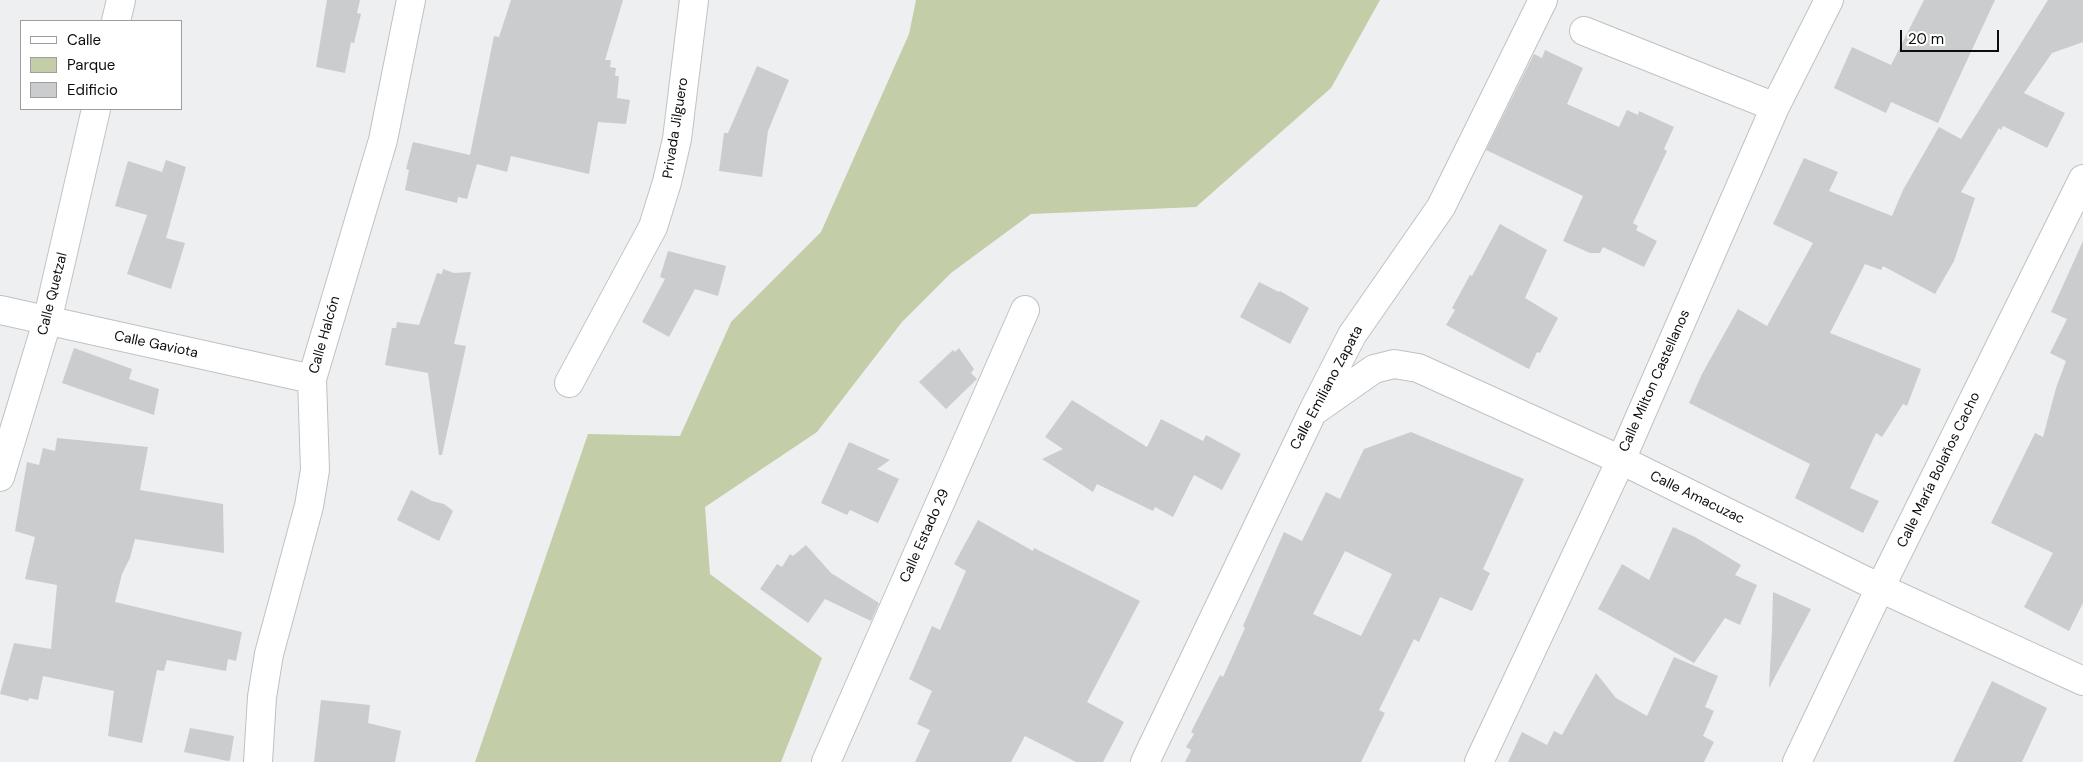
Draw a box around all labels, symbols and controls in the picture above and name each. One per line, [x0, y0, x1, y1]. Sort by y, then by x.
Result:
legend [20, 20, 182, 110]
scale bar [1903, 20, 2002, 52]
text: 20 m [1908, 29, 1944, 49]
text: Calle [67, 30, 101, 50]
text: Parque [67, 55, 115, 75]
street label: Privada Jilguero [660, 76, 692, 180]
text: Edificio [67, 80, 118, 100]
street label: Calle Quetzal [35, 251, 71, 337]
street label: Calle Halcón [306, 294, 344, 376]
street label: Calle Milton Castellanos [1616, 307, 1694, 455]
street label: Calle Emiliano Zapata [1287, 323, 1367, 453]
street label: Calle Gaviota [112, 328, 200, 362]
street label: Calle María Bolaños Cacho [1894, 389, 1984, 551]
street label: Calle Amacuzac [1647, 468, 1747, 528]
street label: Calle Estado 29 [897, 487, 953, 585]

